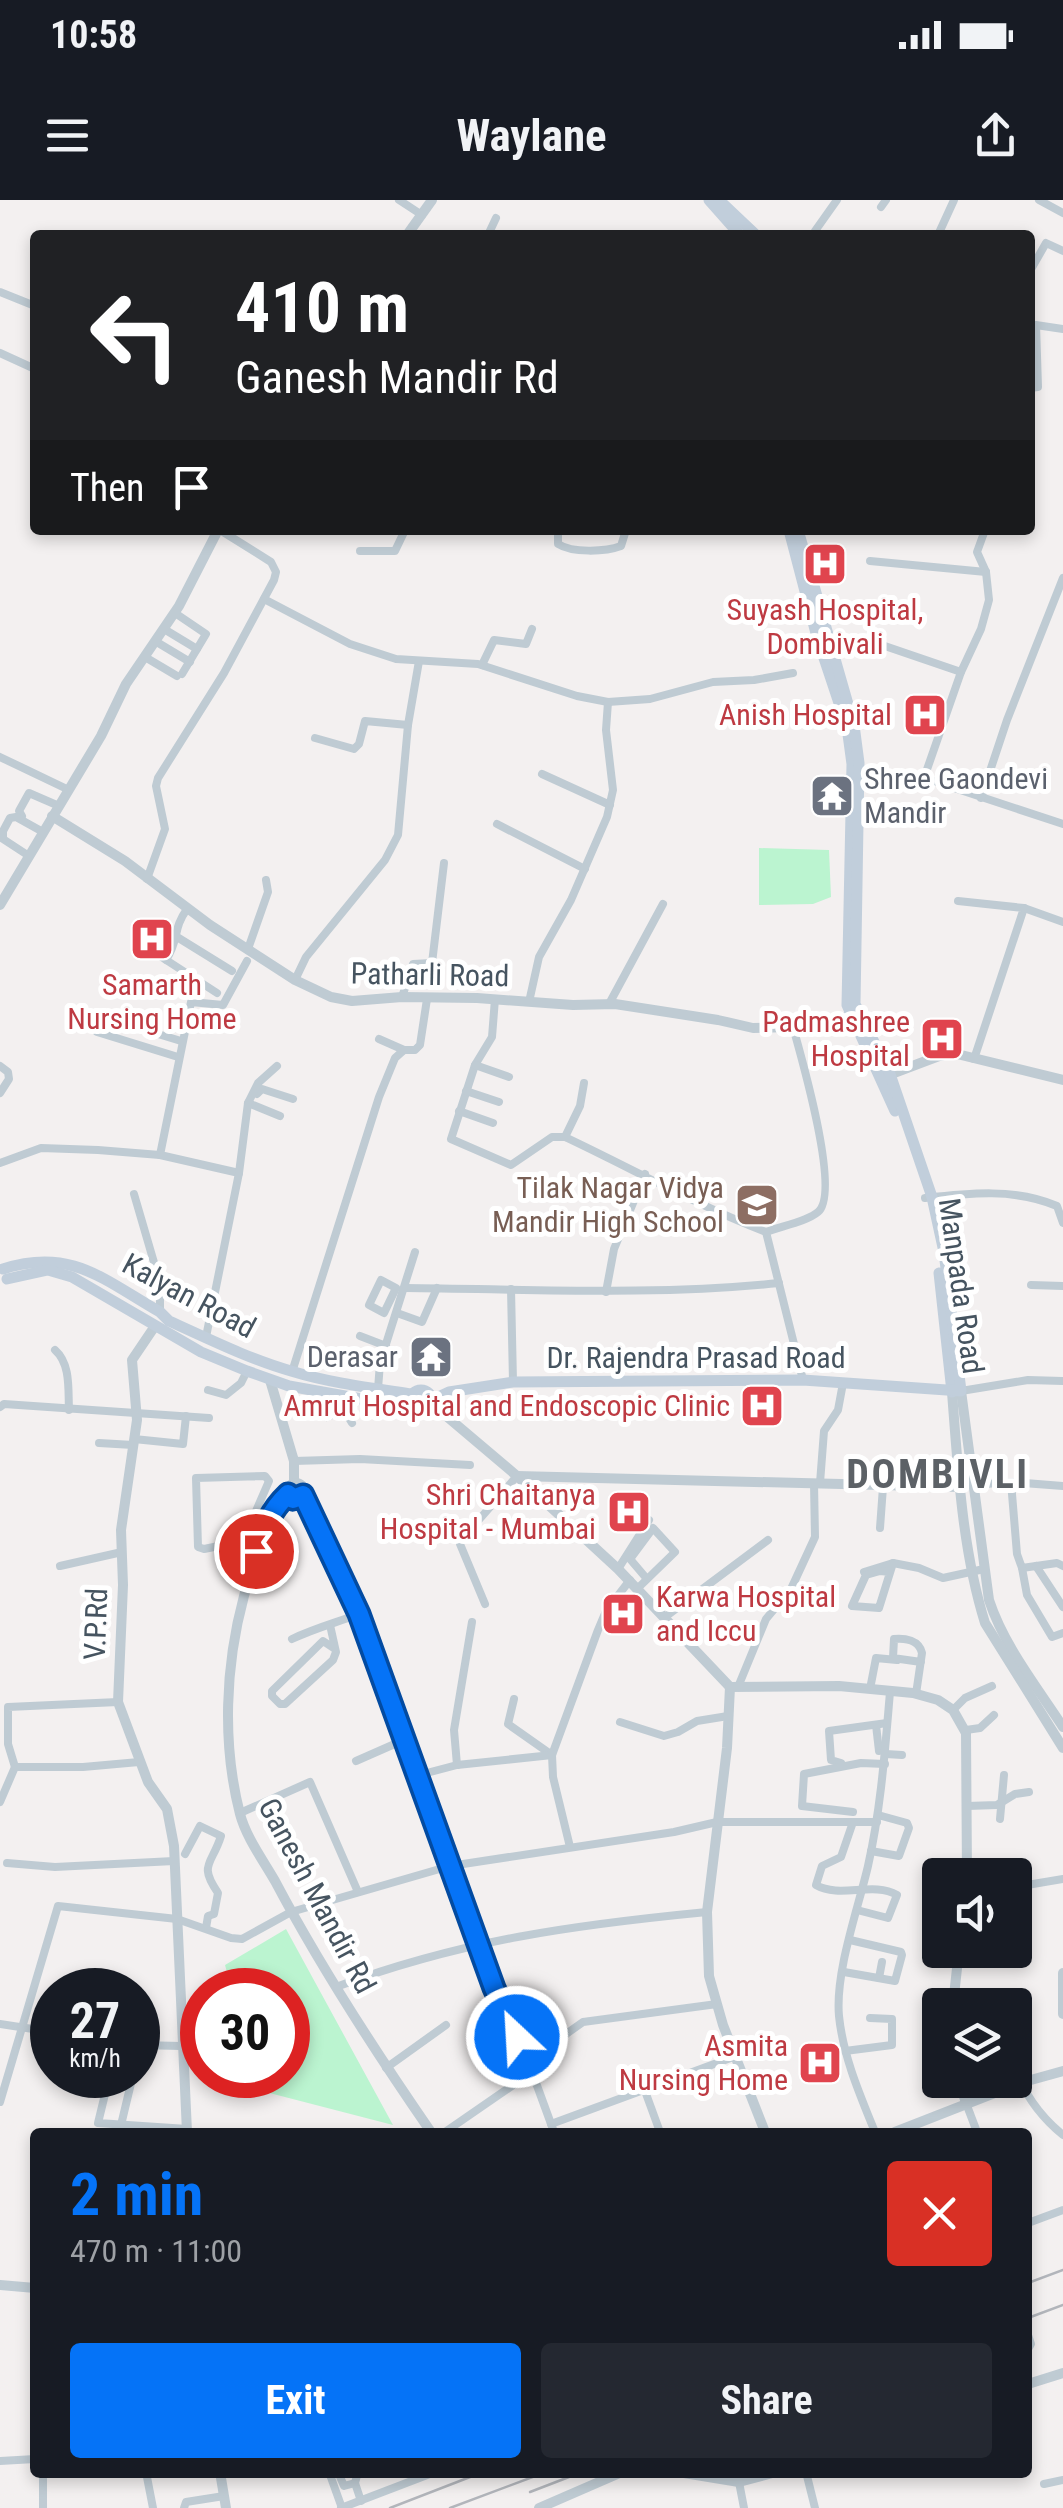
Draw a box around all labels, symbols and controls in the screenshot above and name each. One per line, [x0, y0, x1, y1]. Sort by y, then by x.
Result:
text: 10:58 [50, 13, 137, 57]
icon: menu [40, 108, 95, 163]
icon: share [968, 108, 1023, 163]
text: Waylane [456, 109, 607, 162]
text: 410 m [235, 267, 409, 349]
icon: left [70, 270, 200, 400]
text: Ganesh Mandir Rd [235, 351, 559, 404]
icon: arrive [164, 460, 219, 515]
text: Then [70, 466, 144, 510]
hospital icon: Suyash Hospital, Dombivali [802, 541, 848, 587]
place label: Suyash Hospital, Dombivali [727, 592, 923, 661]
hospital icon: Anish Hospital [902, 692, 948, 738]
place label: Anish Hospital [719, 697, 892, 732]
place label: Shree Gaondevi Mandir [864, 761, 1048, 830]
temple icon: Shree Gaondevi Mandir [809, 773, 855, 819]
hospital icon: Samarth Nursing Home [129, 916, 175, 962]
street label: Patharli Road [350, 956, 510, 993]
place label: Samarth Nursing Home [67, 967, 237, 1036]
place label: Padmashree Hospital [762, 1004, 910, 1073]
hospital icon: Padmashree Hospital [919, 1016, 965, 1062]
place label: Tilak Nagar Vidya Mandir High School [492, 1170, 724, 1239]
school or university icon: Tilak Nagar Vidya Mandir High School [734, 1182, 780, 1228]
street label: Manpada Road [932, 1196, 991, 1376]
street label: Kalyan Road [117, 1246, 262, 1345]
temple icon: Derasar [408, 1334, 454, 1380]
place label: Derasar [307, 1339, 398, 1374]
street label: Dr. Rajendra Prasad Road [546, 1340, 846, 1375]
hospital icon: Amrut Hospital and Endoscopic Clinic [739, 1383, 785, 1429]
place label: Amrut Hospital and Endoscopic Clinic [284, 1388, 730, 1423]
district label: DOMBIVLI [846, 1451, 1030, 1498]
place label: Shri Chaitanya Hospital - Mumbai [380, 1477, 596, 1546]
hospital icon: Shri Chaitanya Hospital - Mumbai [606, 1489, 652, 1535]
pin [214, 1509, 299, 1594]
icon: arrive [229, 1524, 284, 1579]
place label: Karwa Hospital and Iccu [656, 1579, 836, 1648]
street label: V.P.Rd [77, 1587, 114, 1661]
hospital icon: Karwa Hospital and Iccu [600, 1591, 646, 1637]
street label: Ganesh Mandir Rd [251, 1792, 384, 1999]
map controls [922, 1858, 1032, 2098]
button: sound [922, 1858, 1032, 1968]
speed limit sign: 30 [180, 1968, 310, 2098]
position arrow [465, 1985, 569, 2089]
button: layers [922, 1988, 1032, 2098]
text: 27 [70, 1992, 120, 2050]
place label: Asmita Nursing Home [619, 2028, 788, 2097]
hospital icon: Asmita Nursing Home [797, 2040, 843, 2086]
text: km/h [69, 2044, 121, 2073]
text: 2 min [70, 2159, 203, 2230]
button: close [887, 2161, 992, 2266]
text: 470 m · 11:00 [70, 2232, 242, 2270]
button: Exit [70, 2343, 521, 2458]
button: Share [541, 2343, 992, 2458]

